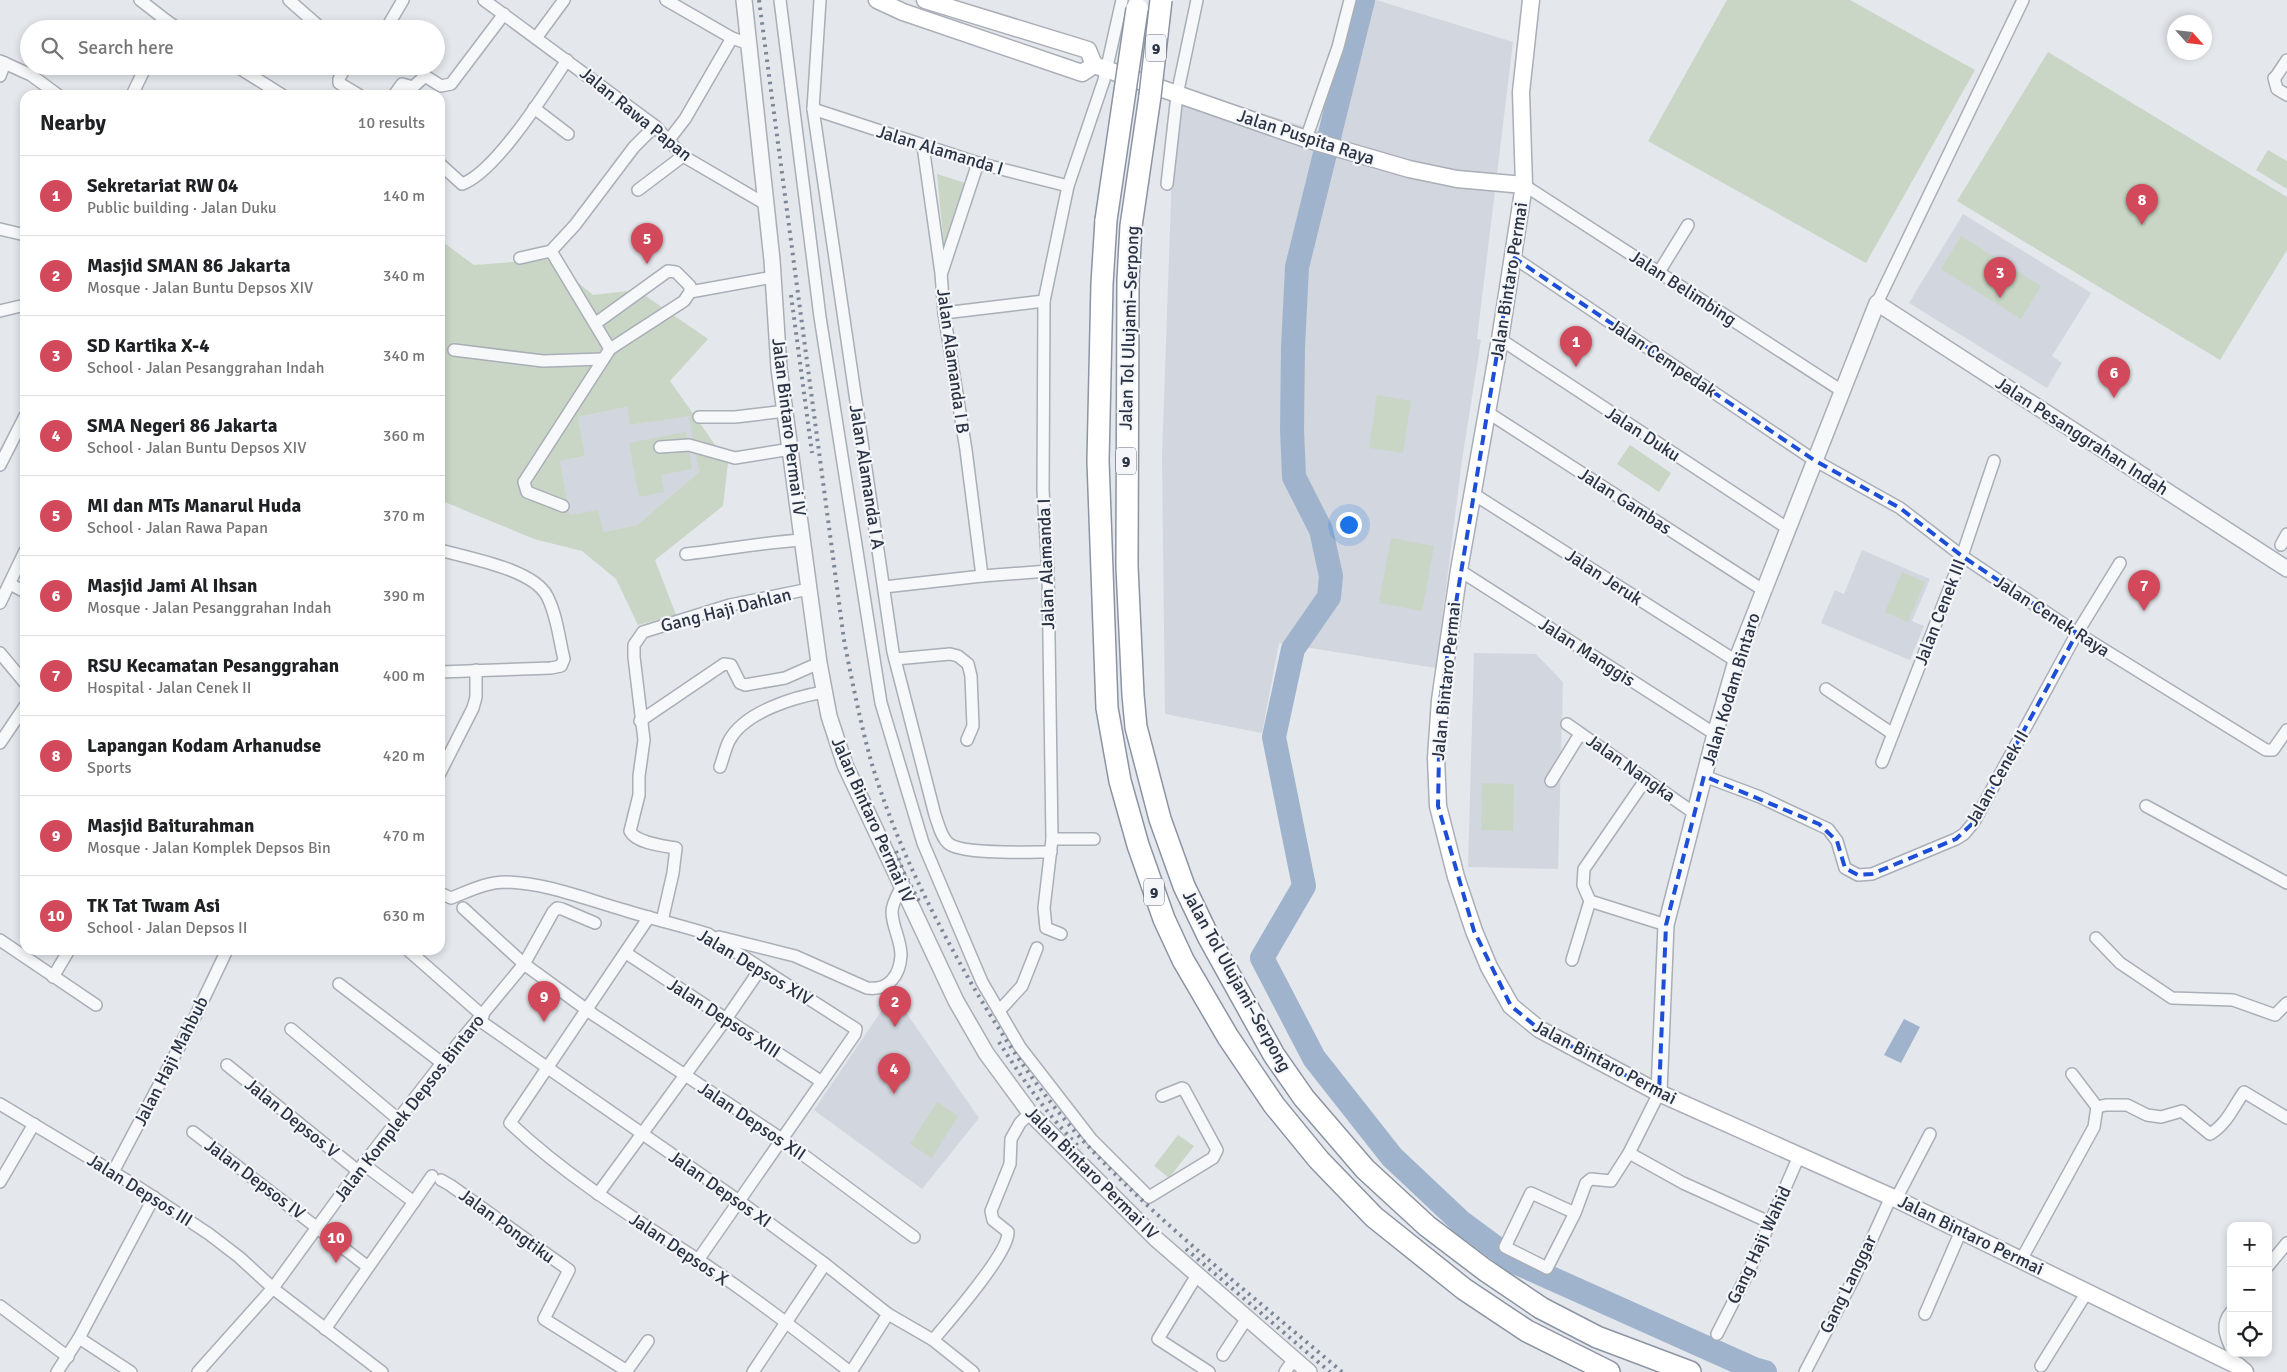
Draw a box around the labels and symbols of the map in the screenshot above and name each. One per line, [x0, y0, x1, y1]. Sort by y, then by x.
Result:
north arrow [2167, 15, 2212, 60]
road number: 9 [1146, 34, 1166, 62]
street label: Jalan Rawa Papan [575, 62, 697, 166]
street label: Jalan Puspita Raya [1234, 104, 1378, 170]
street label: Jalan Alamanda I [874, 120, 1006, 180]
pin: 8 [2126, 184, 2158, 225]
street label: Jalan Bintaro Permai [1486, 201, 1532, 361]
pin: 5 [631, 223, 663, 264]
street label: Jalan Tol Ulujami–Serpong [1114, 225, 1144, 431]
street label: Jalan Belimbing [1625, 245, 1741, 331]
pin: 3 [1984, 257, 2016, 298]
street label: Jalan Alamanda I B [932, 287, 974, 435]
street label: Jalan Cempedak [1605, 314, 1721, 402]
pin: 1 [1560, 326, 1592, 367]
street label: Jalan Bintaro Permai IV [767, 337, 811, 518]
pin: 6 [2098, 357, 2130, 398]
street label: Jalan Pesanggrahan Indah [1992, 372, 2172, 500]
street label: Jalan Duku [1601, 402, 1685, 466]
street label: Jalan Alamanda I A [845, 403, 889, 551]
road number: 9 [1116, 448, 1136, 474]
street label: Jalan Gambas [1574, 463, 1676, 539]
street label: Jalan Alamanda I [1033, 498, 1059, 630]
your location [1336, 512, 1362, 538]
street label: Jalan Jeruk [1561, 544, 1647, 610]
street label: Jalan Cenek III [1910, 556, 1970, 668]
street label: Jalan Cenek Raya [1990, 570, 2114, 662]
pin: 7 [2128, 570, 2160, 611]
street label: Gang Haji Dahlan [658, 583, 794, 637]
street label: Jalan Bintaro Permai [1427, 601, 1465, 761]
street label: Jalan Kodam Bintaro [1697, 610, 1765, 768]
street label: Jalan Manggis [1535, 613, 1639, 691]
street label: Jalan Cenek II [1961, 726, 2033, 830]
street label: Jalan Nangka [1582, 729, 1680, 807]
street label: Jalan Bintaro Permai IV [827, 734, 920, 907]
road number: 9 [1144, 879, 1164, 906]
street label: Jalan Tol Ulujami–Serpong [1178, 886, 1296, 1076]
street label: Jalan Depsos XIV [693, 924, 817, 1010]
street label: Jalan Depsos XIII [663, 973, 785, 1063]
pin: 9 [528, 981, 560, 1022]
pin: 2 [879, 986, 911, 1027]
street label: Jalan Haji Mahbub [129, 993, 213, 1129]
street label: Jalan Komplek Depsos Bintaro [329, 1010, 489, 1206]
street label: Jalan Bintaro Permai [1530, 1015, 1680, 1109]
pin: 4 [878, 1053, 910, 1094]
street label: Jalan Depsos V [241, 1073, 344, 1163]
street label: Jalan Depsos XII [694, 1077, 810, 1165]
street label: Jalan Bintaro Permai IV [1021, 1102, 1163, 1244]
street label: Jalan Depsos IV [201, 1134, 310, 1224]
street label: Jalan Depsos XI [665, 1146, 775, 1232]
street label: Jalan Depsos III [83, 1149, 197, 1231]
street label: Gang Haji Wahid [1722, 1183, 1796, 1307]
street label: Jalan Pongtiku [455, 1184, 559, 1268]
street label: Jalan Bintaro Permai [1895, 1190, 2047, 1280]
street label: Jalan Depsos X [625, 1208, 733, 1290]
pin: 10 [320, 1222, 352, 1263]
street label: Gang Langgar [1815, 1231, 1881, 1337]

